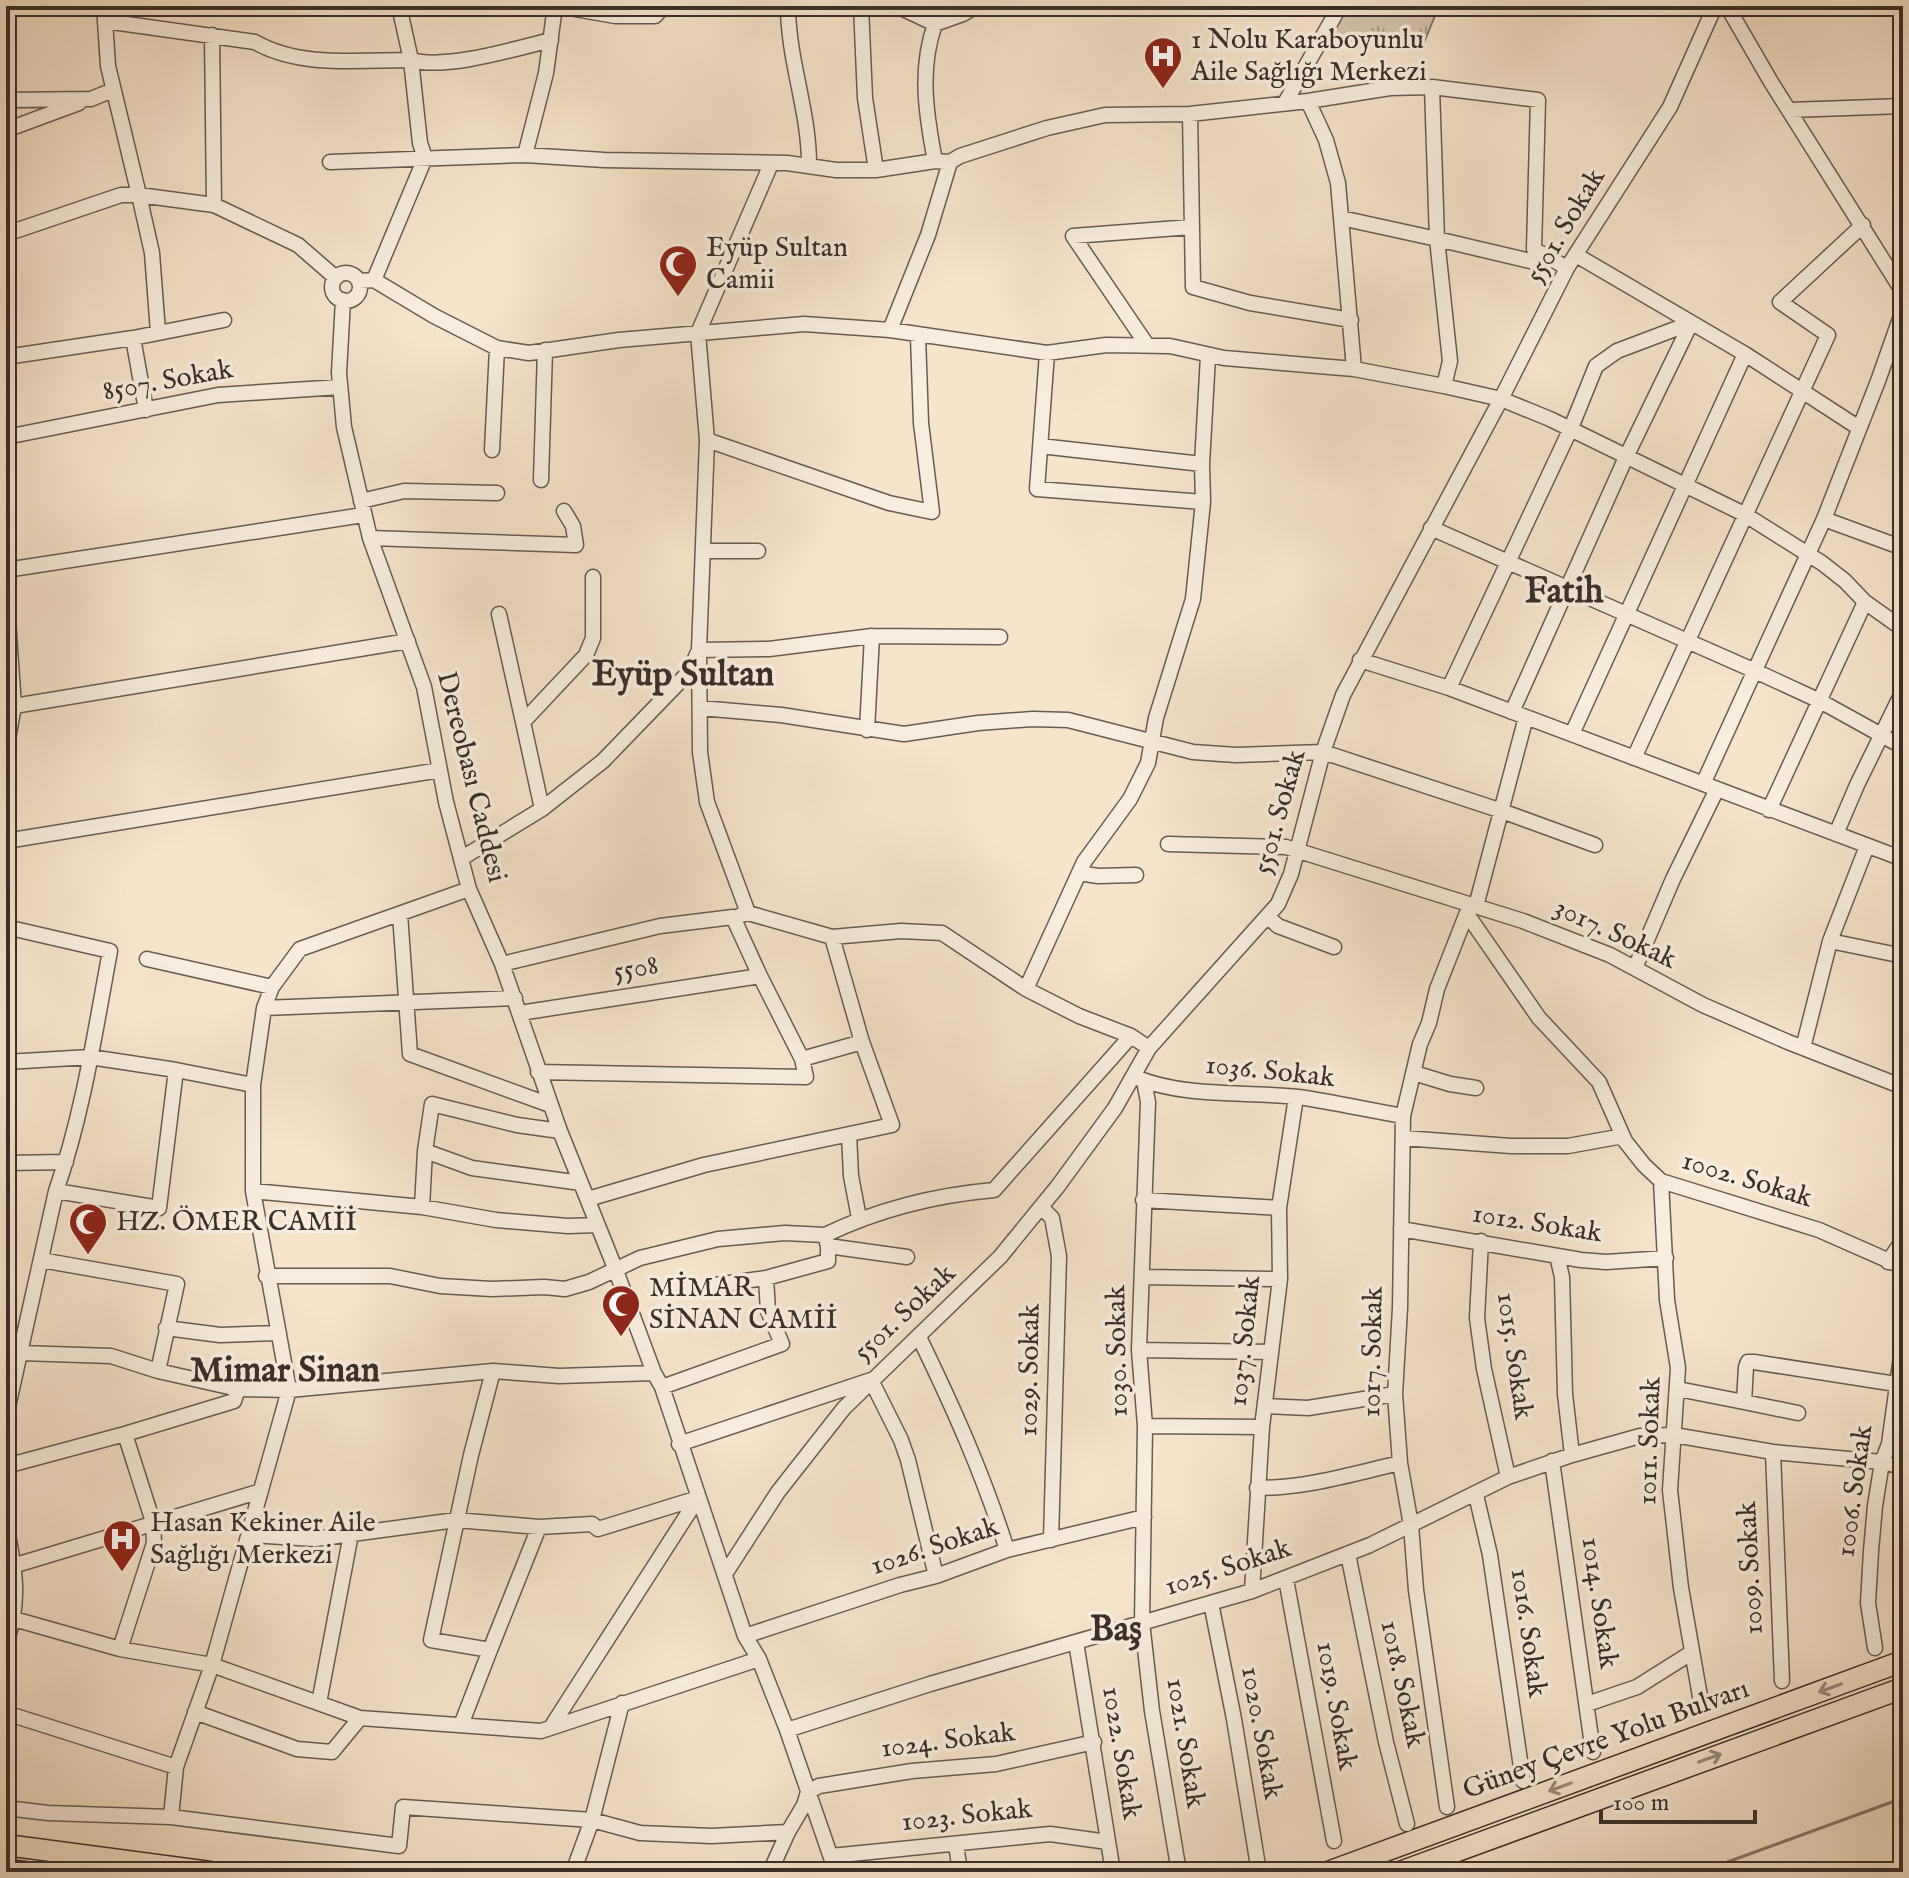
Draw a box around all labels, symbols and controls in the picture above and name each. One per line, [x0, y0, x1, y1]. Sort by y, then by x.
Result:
place label: 1 Nolu Karaboyunlu Aile Sağlığı Merkezi [1190, 23, 1427, 90]
hospital icon: 1 Nolu Karaboyunlu Aile Sağlığı Merkezi [1142, 35, 1184, 90]
street label: 5501. Sokak [1518, 161, 1614, 290]
place label: Eyüp Sultan Camii [706, 231, 848, 298]
mosque icon: Eyüp Sultan Camii [657, 243, 699, 298]
street label: 8507. Sokak [100, 352, 237, 410]
district label: Fatih [1524, 569, 1604, 615]
district label: Eyüp Sultan [592, 652, 774, 698]
street label: Dereobası Caddesi [428, 668, 514, 886]
street label: 5501. Sokak [1246, 745, 1315, 878]
street label: 3017. Sokak [1548, 890, 1683, 978]
street label: 5508 [611, 948, 661, 990]
street label: 1036. Sokak [1204, 1048, 1337, 1096]
street label: 1002. Sokak [1678, 1144, 1817, 1217]
street label: 1012. Sokak [1470, 1196, 1605, 1252]
mosque icon: HZ. ÖMER CAMİİ [67, 1201, 109, 1256]
place label: HZ. ÖMER CAMİİ [116, 1205, 357, 1240]
street label: 5501. Sokak [846, 1256, 964, 1369]
place label: MİMAR SİNAN CAMİİ [649, 1271, 838, 1338]
street label: 1037. Sokak [1221, 1273, 1269, 1408]
mosque icon: MİMAR SİNAN CAMİİ [600, 1283, 642, 1338]
street label: 1030. Sokak [1099, 1284, 1137, 1417]
street label: 1017. Sokak [1354, 1285, 1392, 1418]
street label: 1015. Sokak [1488, 1290, 1540, 1423]
street label: 1029. Sokak [1011, 1302, 1049, 1437]
district label: Mimar Sinan [190, 1348, 380, 1394]
street label: 1011. Sokak [1630, 1375, 1670, 1506]
street label: 1006. Sokak [1828, 1422, 1882, 1559]
street label: 1009. Sokak [1730, 1499, 1772, 1636]
place label: Hasan Kekiner Aile Sağlığı Merkezi [150, 1506, 376, 1573]
street label: 1026. Sokak [867, 1510, 1004, 1584]
hospital icon: Hasan Kekiner Aile Sağlığı Merkezi [101, 1518, 143, 1573]
street label: 1025. Sokak [1160, 1531, 1297, 1605]
street label: 1014. Sokak [1572, 1535, 1626, 1672]
street label: 1016. Sokak [1502, 1566, 1554, 1701]
district label: Baş [1090, 1607, 1142, 1653]
street label: 1018. Sokak [1371, 1617, 1433, 1752]
street label: 1019. Sokak [1307, 1639, 1365, 1774]
street label: 1020. Sokak [1232, 1664, 1290, 1803]
street label: Güney Çevre Yolu Bulvarı [1458, 1672, 1754, 1808]
street label: 1021. Sokak [1157, 1675, 1213, 1811]
one-way arrow [1818, 1681, 1843, 1696]
street label: 1022. Sokak [1093, 1684, 1149, 1823]
street label: 1024. Sokak [879, 1715, 1018, 1767]
one-way arrow [1697, 1750, 1722, 1764]
scale bar [1601, 1774, 1755, 1824]
one-way arrow [1548, 1781, 1572, 1795]
text: 100 m [1613, 1788, 1669, 1819]
street label: 1023. Sokak [900, 1792, 1035, 1840]

